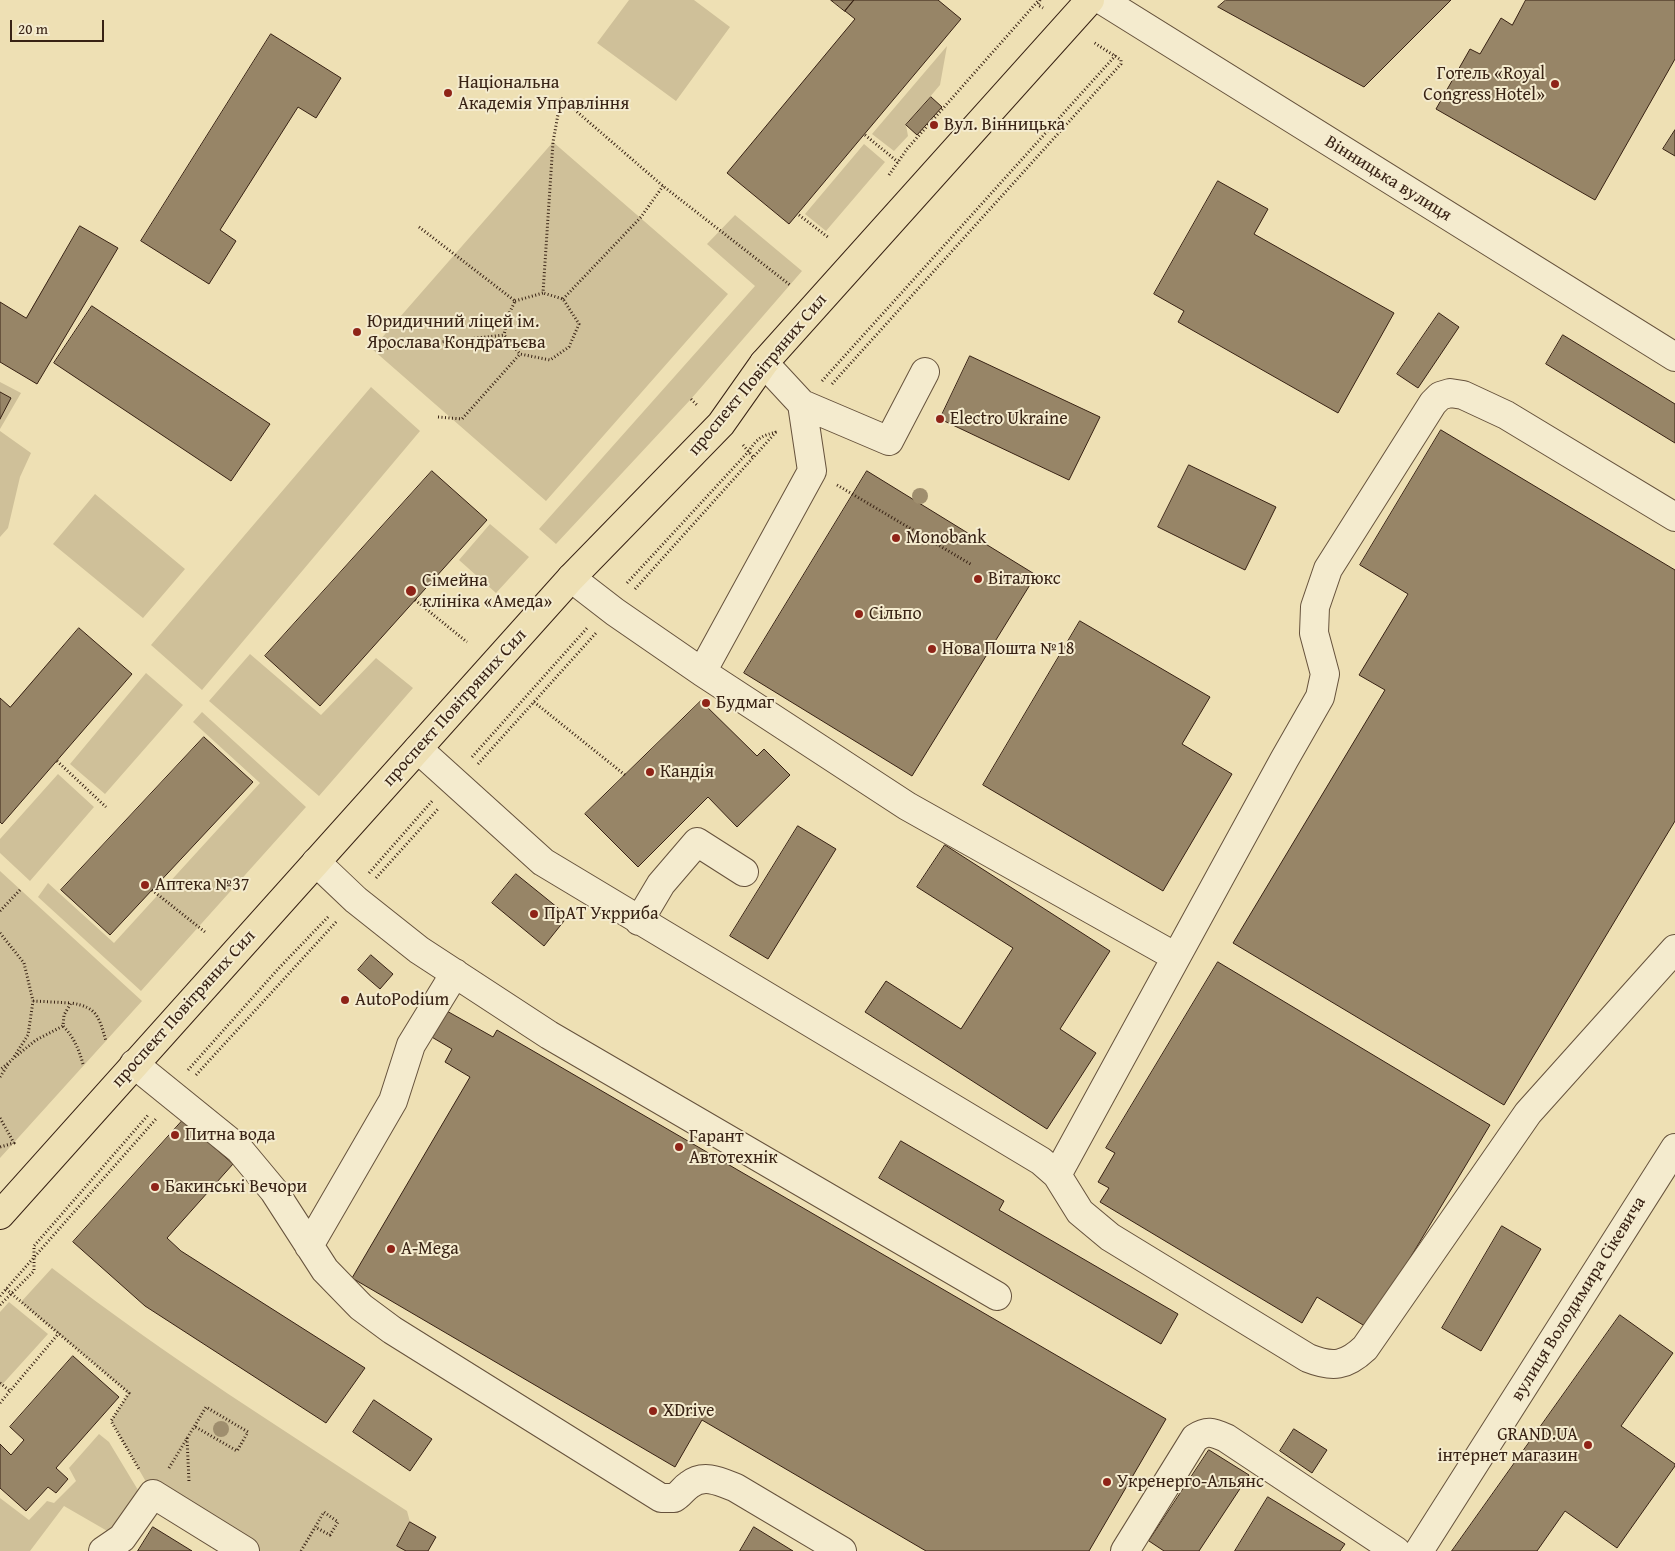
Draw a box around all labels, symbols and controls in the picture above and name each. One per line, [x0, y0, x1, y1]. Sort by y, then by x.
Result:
scale bar [12, 10, 106, 42]
text: 20 m [18, 18, 48, 39]
place label: Готель «Royal Congress Hotel» [1423, 63, 1545, 106]
place label: Національна Академія Управління [458, 72, 629, 115]
marker: Готель «Royal Congress Hotel» [1549, 78, 1561, 90]
marker: Національна Академія Управління [442, 87, 454, 99]
place label: Вул. Вінницька [944, 114, 1065, 136]
marker: Вул. Вінницька [928, 119, 940, 131]
street label: Вінницька вулиця [1321, 131, 1455, 227]
street label: проспект Повітряних Сил [684, 290, 832, 460]
place label: Юридичний ліцей ім. Ярослава Кондратьєва [367, 311, 545, 354]
marker: Юридичний ліцей ім. Ярослава Кондратьєва [351, 326, 363, 338]
place label: Electro Ukraine [950, 408, 1068, 430]
marker: Electro Ukraine [934, 413, 946, 425]
place label: Monobank [906, 527, 986, 549]
marker: Monobank [890, 532, 902, 544]
place label: Віталюкс [988, 568, 1061, 590]
place label: Сімейна клініка «Амеда» [422, 570, 552, 612]
marker: Віталюкс [972, 573, 984, 585]
marker: Сімейна клініка «Амеда» [404, 584, 418, 598]
place label: Сільпо [869, 603, 922, 625]
marker: Сільпо [853, 608, 865, 620]
street label: проспект Повітряних Сил [379, 625, 531, 791]
place label: Нова Пошта №18 [942, 638, 1074, 660]
marker: Нова Пошта №18 [926, 643, 938, 655]
place label: Будмаг [716, 692, 774, 714]
marker: Будмаг [700, 697, 712, 709]
place label: Кандія [660, 761, 714, 783]
marker: Кандія [644, 766, 656, 778]
place label: Аптека №37 [155, 874, 249, 896]
marker: Аптека №37 [139, 879, 151, 891]
place label: ПрАТ Укрриба [544, 903, 659, 925]
marker: ПрАТ Укрриба [528, 908, 540, 920]
street label: проспект Повітряних Сил [108, 926, 260, 1092]
place label: AutoPodium [355, 989, 449, 1011]
marker: AutoPodium [339, 994, 351, 1006]
place label: Питна вода [185, 1124, 275, 1146]
place label: Гарант Автотехнік [689, 1126, 778, 1168]
marker: Питна вода [169, 1129, 181, 1141]
marker: Гарант Автотехнік [673, 1141, 685, 1153]
place label: Бакинські Вечори [165, 1176, 307, 1198]
marker: Бакинські Вечори [149, 1181, 161, 1193]
street label: вулиця Володимира Сікевича [1507, 1193, 1651, 1405]
place label: A-Mega [401, 1238, 459, 1260]
marker: A-Mega [385, 1243, 397, 1255]
place label: XDrive [663, 1400, 715, 1422]
marker: XDrive [647, 1405, 659, 1417]
place label: GRAND.UA інтернет магазин [1438, 1424, 1578, 1466]
marker: GRAND.UA інтернет магазин [1582, 1439, 1594, 1451]
place label: Укренерго-Альянс [1117, 1471, 1264, 1493]
marker: Укренерго-Альянс [1101, 1476, 1113, 1488]

